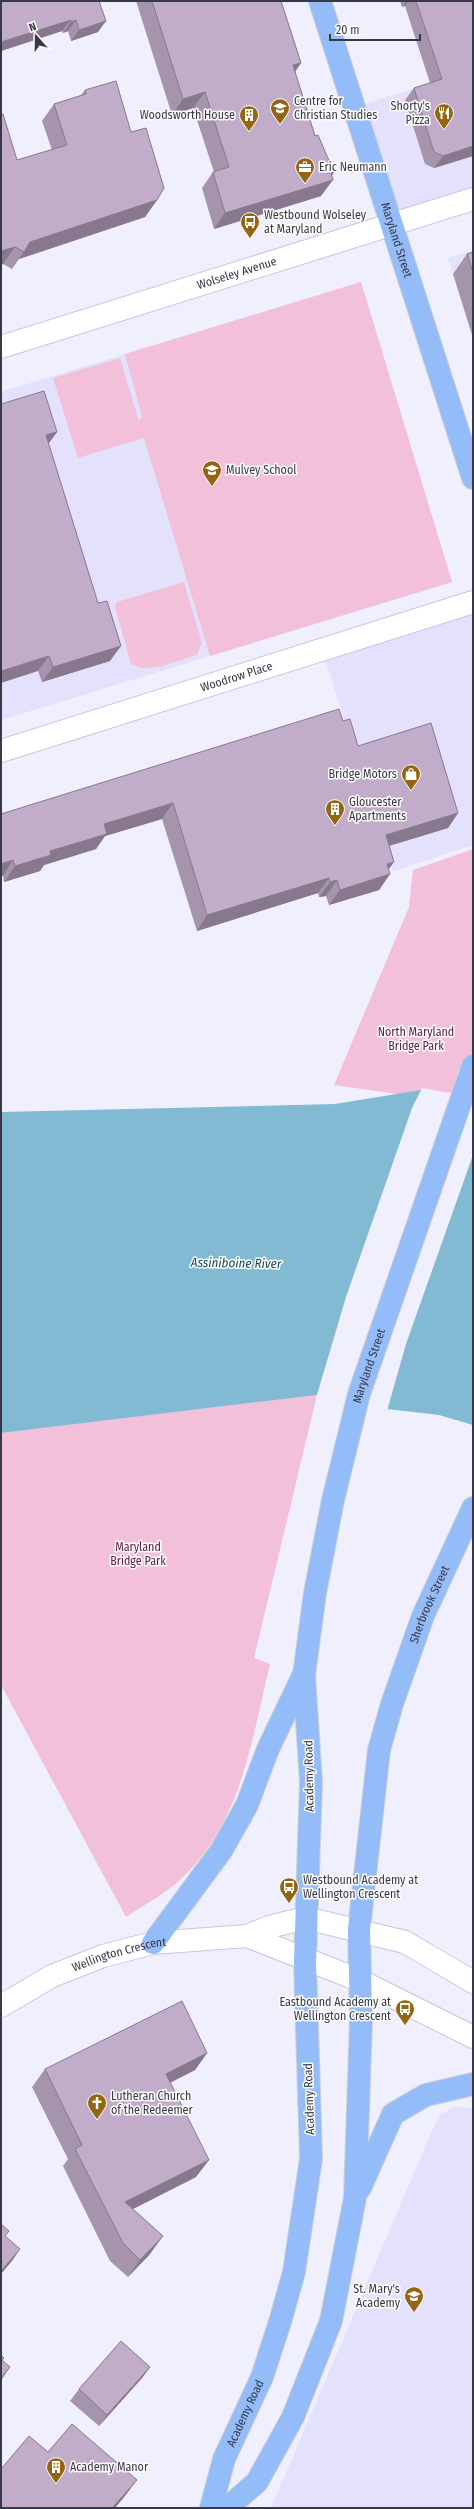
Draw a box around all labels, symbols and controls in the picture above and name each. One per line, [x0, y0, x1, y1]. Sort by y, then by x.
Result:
north arrow [16, 16, 56, 56]
scale bar [330, 16, 420, 42]
text: N [27, 20, 38, 34]
text: 20 m [336, 23, 360, 37]
place label: Centre for Christian Studies [294, 94, 377, 122]
school or university icon: Centre for Christian Studies [269, 97, 291, 125]
place label: Shorty's Pizza [391, 99, 430, 127]
restaurant icon: Shorty's Pizza [433, 102, 455, 130]
building icon: Woodsworth House [238, 104, 260, 132]
place label: Woodsworth House [140, 108, 235, 122]
office icon: Eric Neumann [294, 156, 316, 184]
place label: Eric Neumann [319, 160, 387, 174]
street label: Maryland Street [378, 201, 415, 279]
place label: Westbound Wolseley at Maryland [264, 208, 367, 236]
bus stop icon: Westbound Wolseley at Maryland [239, 211, 261, 239]
street label: Wolseley Avenue [195, 254, 278, 292]
school or university icon: Mulvey School [201, 459, 223, 487]
place label: Mulvey School [226, 463, 296, 477]
street label: Woodrow Place [199, 659, 274, 695]
shop icon: Bridge Motors [400, 763, 422, 791]
place label: Bridge Motors [329, 767, 397, 781]
place label: Gloucester Apartments [349, 795, 406, 823]
building icon: Gloucester Apartments [324, 798, 346, 826]
park label: North Maryland Bridge Park [378, 1025, 454, 1053]
water label: Assiniboine River [190, 1255, 282, 1271]
street label: Maryland Street [350, 1327, 388, 1405]
park label: Maryland Bridge Park [110, 1540, 166, 1568]
street label: Sherbrook Street [407, 1563, 452, 1645]
street label: Academy Road [301, 1740, 317, 1812]
place label: Westbound Academy at Wellington Crescent [303, 1873, 418, 1901]
bus stop icon: Westbound Academy at Wellington Crescent [278, 1876, 300, 1904]
street label: Wellington Crescent [70, 1935, 167, 1974]
place label: Eastbound Academy at Wellington Crescent [279, 1995, 391, 2023]
bus stop icon: Eastbound Academy at Wellington Crescent [394, 1998, 416, 2026]
street label: Academy Road [301, 2063, 317, 2135]
place label: Lutheran Church of the Redeemer [111, 2089, 194, 2117]
church icon: Lutheran Church of the Redeemer [86, 2092, 108, 2120]
place label: St. Mary's Academy [353, 2282, 401, 2310]
school or university icon: St. Mary's Academy [403, 2285, 425, 2313]
street label: Academy Road [224, 2378, 267, 2449]
building icon: Academy Manor [45, 2456, 67, 2484]
place label: Academy Manor [70, 2460, 149, 2474]

